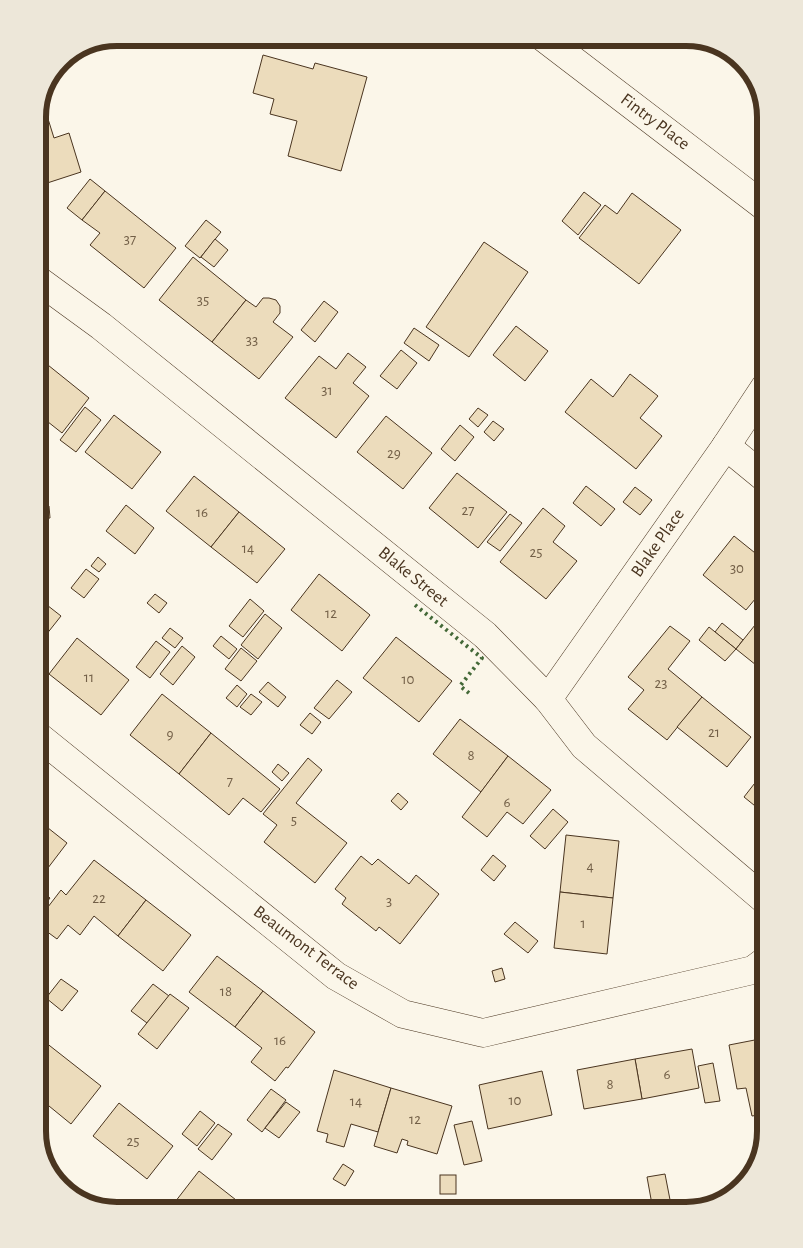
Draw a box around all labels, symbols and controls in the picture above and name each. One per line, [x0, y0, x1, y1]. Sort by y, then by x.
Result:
street label: Fintry Place [617, 90, 693, 154]
house number: 37 [124, 232, 136, 247]
house number: 35 [197, 293, 209, 308]
house number: 33 [246, 333, 258, 348]
house number: 31 [321, 383, 333, 398]
house number: 29 [387, 446, 401, 461]
house number: 27 [461, 503, 475, 518]
house number: 16 [196, 505, 208, 520]
street label: Blake Place [628, 506, 688, 580]
house number: 14 [242, 541, 254, 556]
street label: Blake Street [375, 544, 451, 611]
house number: 25 [529, 545, 543, 560]
house number: 30 [730, 561, 744, 576]
house number: 12 [325, 606, 337, 621]
house number: 11 [84, 670, 94, 685]
house number: 10 [401, 672, 415, 687]
house number: 23 [654, 676, 668, 691]
house number: 21 [708, 725, 720, 740]
house number: 9 [166, 727, 174, 742]
house number: 8 [467, 748, 475, 763]
house number: 7 [227, 774, 233, 789]
house number: 6 [503, 795, 511, 810]
house number: 5 [291, 813, 297, 828]
house number: 4 [586, 859, 594, 874]
house number: 22 [92, 891, 106, 906]
house number: 3 [386, 894, 392, 909]
street label: Beaumont Terrace [250, 903, 362, 993]
house number: 1 [580, 916, 586, 931]
house number: 18 [220, 984, 232, 999]
house number: 16 [274, 1033, 286, 1048]
house number: 6 [663, 1067, 671, 1082]
house number: 8 [606, 1077, 614, 1092]
house number: 10 [508, 1093, 522, 1108]
house number: 14 [350, 1094, 362, 1109]
house number: 12 [409, 1112, 421, 1127]
house number: 25 [126, 1134, 140, 1149]

